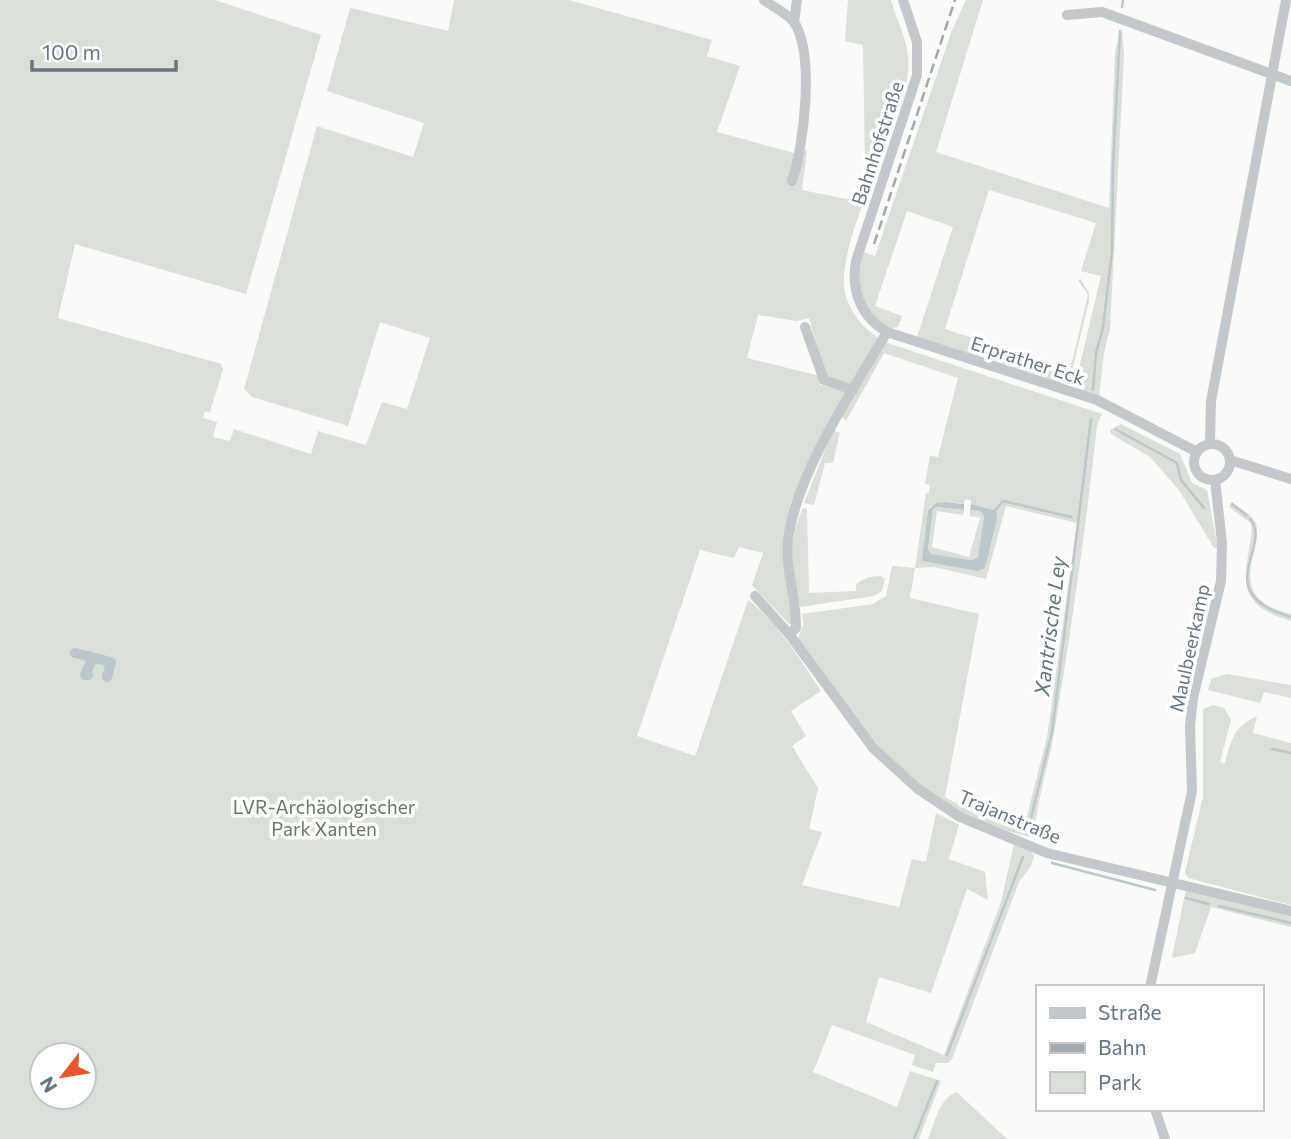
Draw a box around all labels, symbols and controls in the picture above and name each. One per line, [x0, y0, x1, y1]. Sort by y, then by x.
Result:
scale bar [32, 28, 175, 72]
text: 100 m [42, 39, 101, 64]
street label: Bahnhofstraße [846, 78, 908, 208]
street label: Erprather Eck [968, 331, 1088, 389]
water label: Xantrische Ley [1028, 554, 1070, 698]
street label: Maulbeerkamp [1164, 582, 1214, 714]
street label: Trajanstraße [955, 784, 1065, 848]
park label: LVR-Archäologischer Park Xanten [233, 795, 416, 840]
legend [1036, 985, 1263, 1111]
text: Straße [1098, 999, 1162, 1024]
text: Bahn [1098, 1034, 1147, 1059]
north arrow [28, 1041, 98, 1111]
text: Park [1098, 1069, 1142, 1094]
text: N [34, 1073, 62, 1097]

